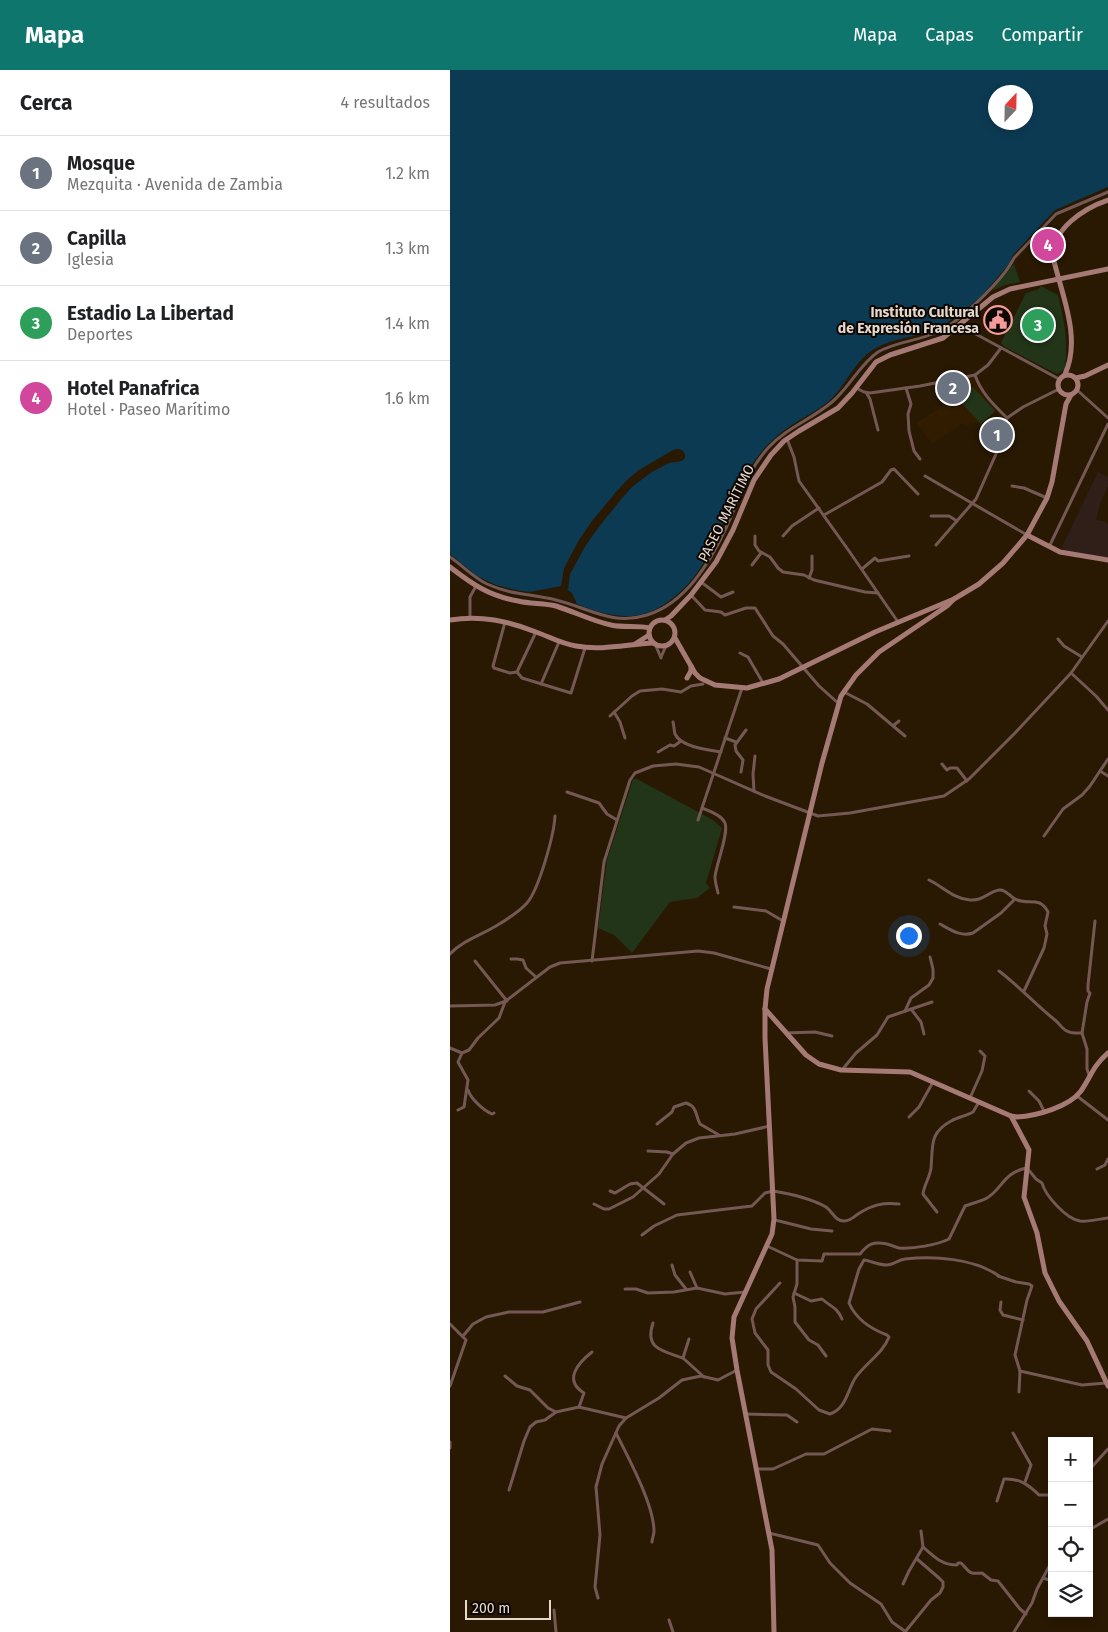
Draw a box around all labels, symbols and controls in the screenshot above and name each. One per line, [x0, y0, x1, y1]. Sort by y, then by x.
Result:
text: Mapa [25, 21, 84, 49]
text: Mapa [853, 24, 897, 46]
text: Capas [925, 24, 974, 46]
text: Compartir [1002, 24, 1083, 46]
north arrow [988, 85, 1033, 130]
text: Cerca [20, 90, 72, 116]
text: 4 resultados [341, 93, 430, 112]
text: Mosque [67, 152, 135, 175]
text: 1 [32, 164, 40, 183]
text: 1.2 km [385, 164, 430, 183]
text: Mezquita · Avenida de Zambia [67, 175, 283, 194]
pin: 4 [1032, 226, 1064, 264]
text: Capilla [67, 227, 126, 250]
text: 2 [32, 239, 40, 258]
text: 1.3 km [385, 239, 430, 258]
text: Iglesia [67, 250, 114, 269]
text: Estadio La Libertad [67, 302, 234, 325]
place label: Instituto Cultural de Expresión Francesa [838, 304, 980, 337]
public building icon: Instituto Cultural de Expresión Francesa [983, 305, 1013, 335]
pin: 3 [1022, 306, 1054, 344]
text: 3 [32, 314, 40, 333]
text: 1.4 km [385, 314, 430, 333]
text: Deportes [67, 325, 133, 344]
pin: 2 [937, 369, 969, 407]
text: Hotel Panafrica [67, 377, 200, 400]
text: 4 [31, 389, 41, 408]
text: 1.6 km [385, 389, 430, 408]
text: Hotel · Paseo Marítimo [67, 400, 230, 419]
pin: 1 [981, 416, 1013, 454]
street label: PASEO MARÍTIMO [694, 461, 758, 565]
your location [896, 923, 922, 949]
map controls [1048, 1437, 1093, 1617]
button: + [1048, 1437, 1093, 1482]
button: − [1048, 1482, 1093, 1527]
button: locate [1048, 1527, 1093, 1572]
button: layers [1048, 1572, 1093, 1617]
scale bar [465, 1597, 551, 1620]
text: 200 m [472, 1600, 510, 1617]

